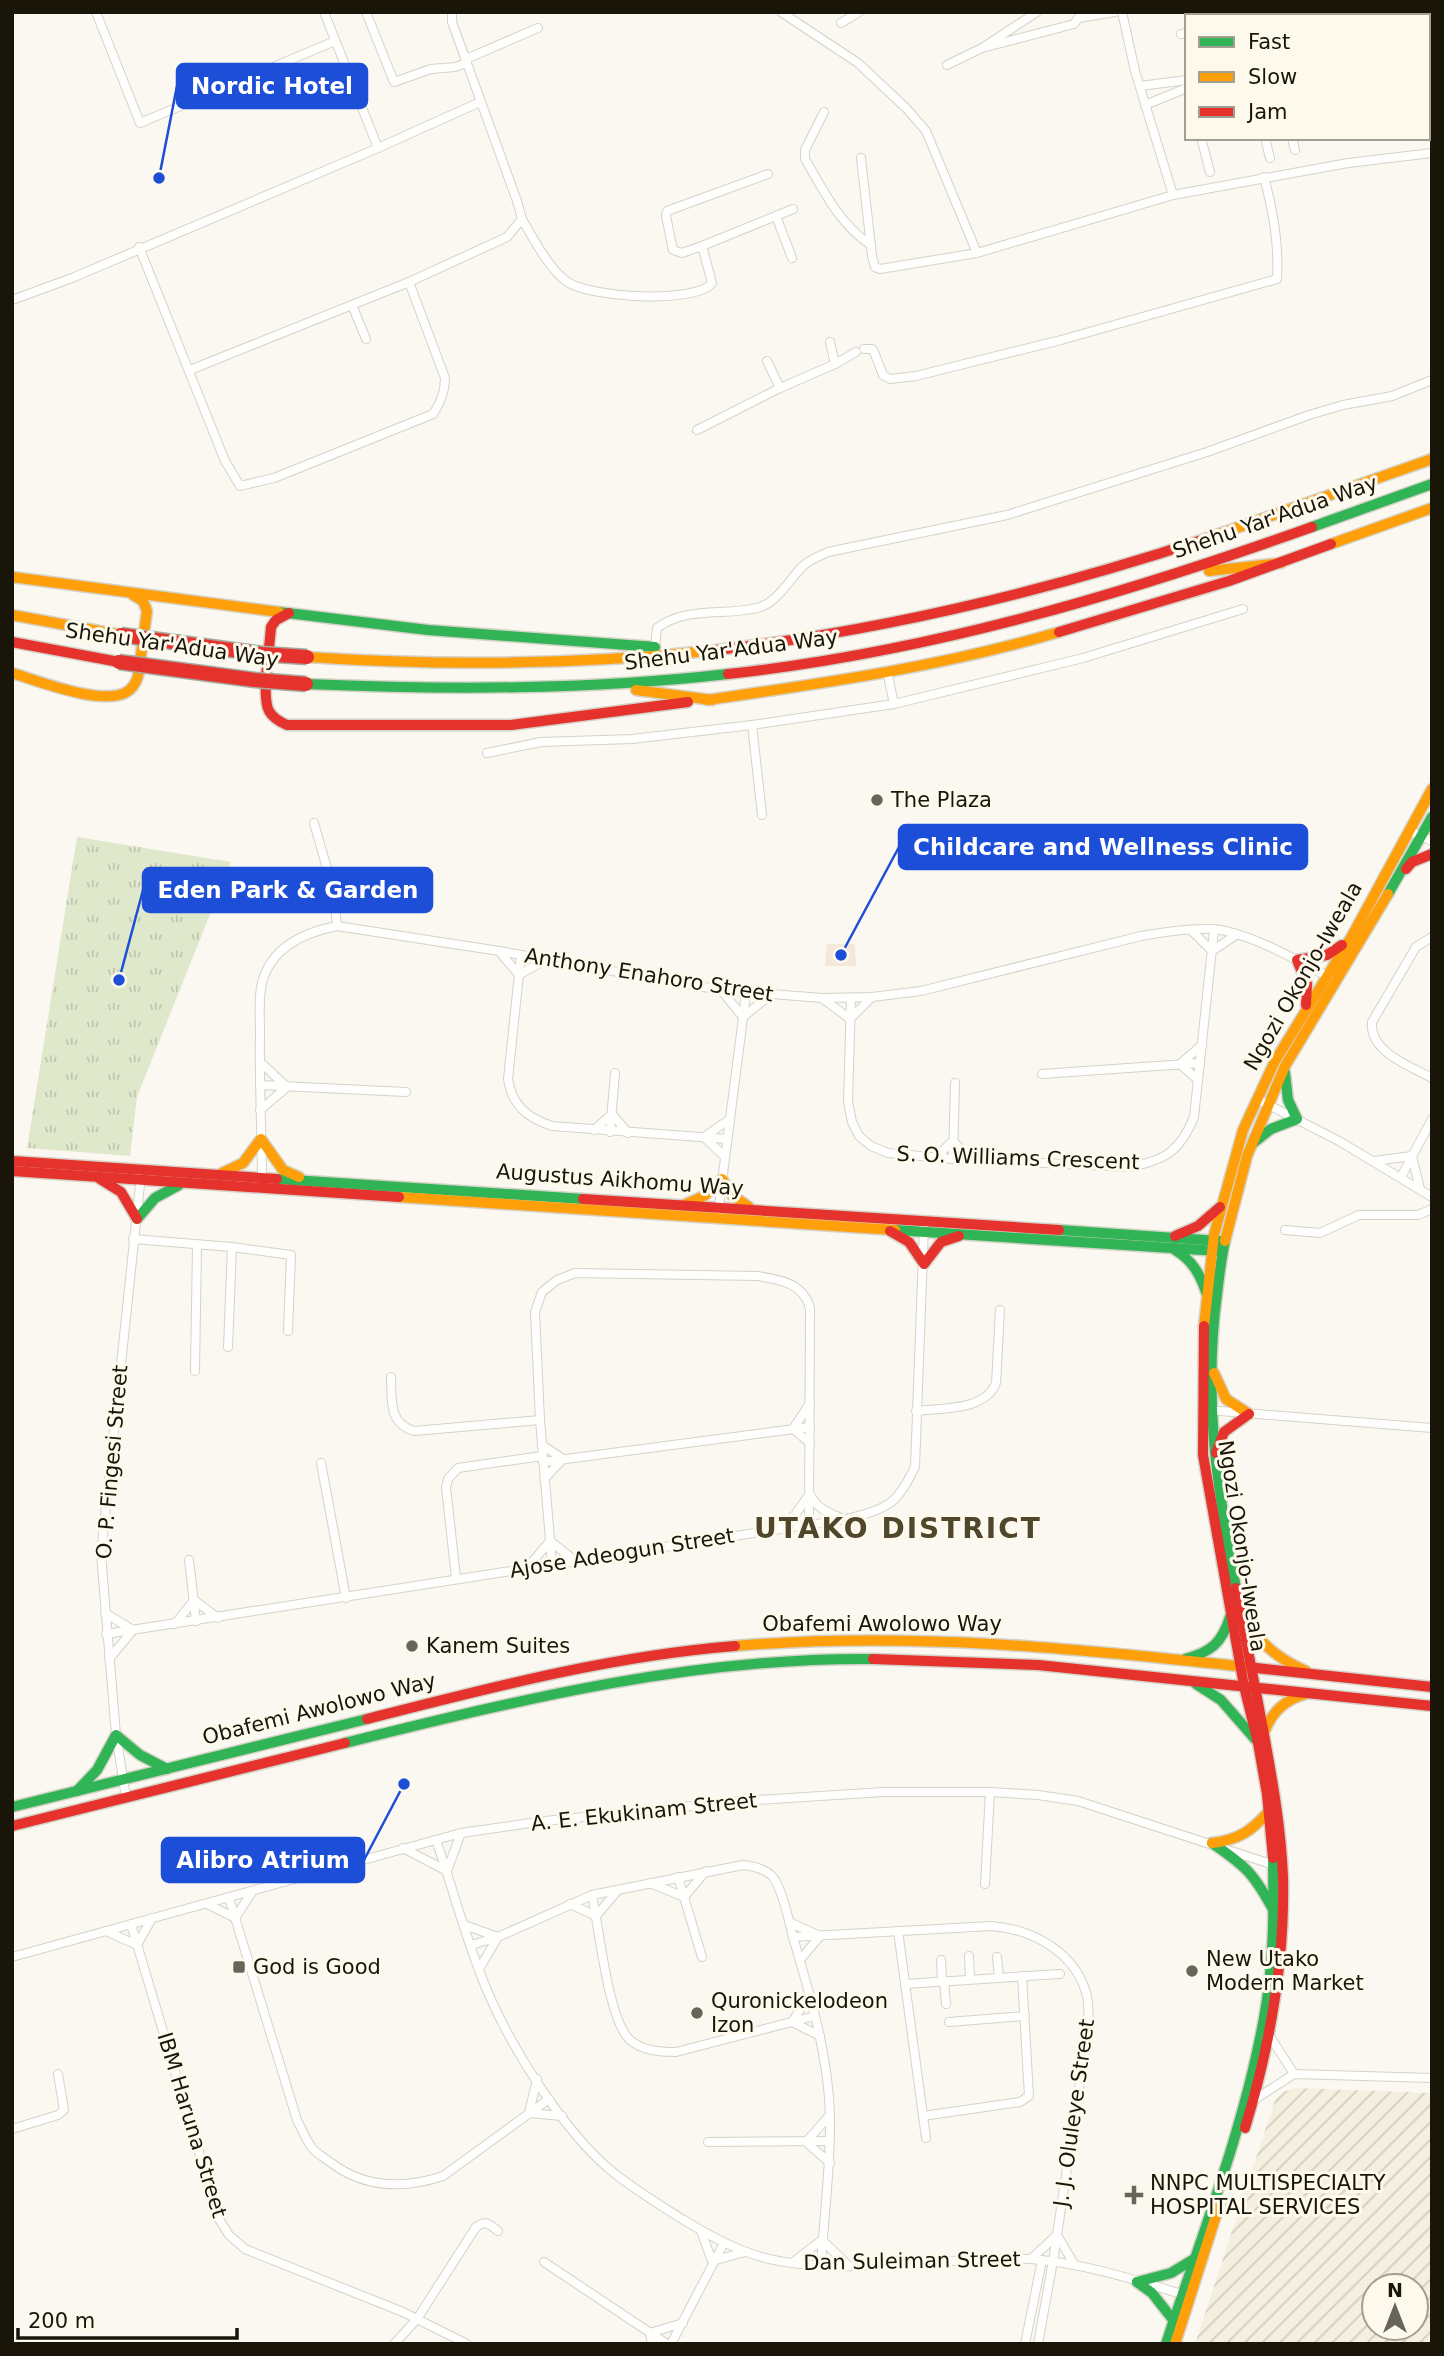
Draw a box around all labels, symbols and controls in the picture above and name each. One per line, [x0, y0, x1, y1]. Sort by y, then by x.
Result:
legend [1185, 14, 1430, 140]
text: Fast [1248, 30, 1290, 54]
callout: Nordic Hotel [177, 64, 367, 108]
text: Slow [1248, 65, 1297, 89]
text: Nordic Hotel [191, 73, 353, 99]
text: Jam [1246, 100, 1288, 124]
street label: Shehu Yar'Adua Way [1169, 471, 1381, 563]
street label: Shehu Yar'Adua Way [64, 618, 280, 672]
street label: Shehu Yar'Adua Way [623, 625, 839, 675]
place label: The Plaza [890, 788, 992, 812]
marker: The Plaza [869, 792, 885, 808]
callout: Childcare and Wellness Clinic [899, 825, 1307, 869]
text: Childcare and Wellness Clinic [913, 834, 1293, 860]
callout: Eden Park & Garden [143, 868, 432, 912]
text: Eden Park & Garden [158, 877, 418, 903]
street label: Ngozi Okonjo-Iweala [1239, 877, 1367, 1075]
street label: Anthony Enahoro Street [523, 943, 775, 1007]
street label: S. O. Williams Crescent [896, 1142, 1140, 1174]
street label: Augustus Aikhomu Way [495, 1159, 745, 1201]
street label: O. P. Fingesi Street [92, 1364, 132, 1560]
street label: Ngozi Okonjo-Iweala [1213, 1438, 1271, 1654]
district label: UTAKO DISTRICT [754, 1512, 1042, 1545]
street label: Ajose Adeogun Street [508, 1523, 736, 1583]
street label: Obafemi Awolowo Way [762, 1612, 1002, 1636]
place label: Kanem Suites [426, 1634, 570, 1658]
marker: Kanem Suites [404, 1638, 420, 1654]
street label: Obafemi Awolowo Way [200, 1668, 438, 1750]
street label: A. E. Ekukinam Street [530, 1788, 758, 1836]
callout: Alibro Atrium [162, 1838, 364, 1882]
text: Alibro Atrium [176, 1847, 350, 1873]
place label: New Utako Modern Market [1206, 1947, 1364, 1995]
place label: God is Good [253, 1955, 381, 1979]
marker: God is Good [231, 1959, 247, 1975]
marker: New Utako Modern Market [1184, 1963, 1200, 1979]
place label: Quronickelodeon Izon [711, 1989, 888, 2037]
marker: Quronickelodeon Izon [689, 2005, 705, 2021]
street label: J. J. Oluleye Street [1049, 2018, 1099, 2210]
street label: IBM Haruna Street [152, 2029, 232, 2221]
place label: NNPC MULTISPECIALTY HOSPITAL SERVICES [1150, 2171, 1386, 2219]
marker: NNPC MULTISPECIALTY HOSPITAL SERVICES [1124, 2185, 1144, 2205]
street label: Dan Suleiman Street [803, 2247, 1021, 2275]
north arrow [1360, 2272, 1430, 2342]
text: N [1387, 2279, 1403, 2301]
scale bar [18, 2296, 236, 2340]
text: 200 m [28, 2309, 95, 2333]

